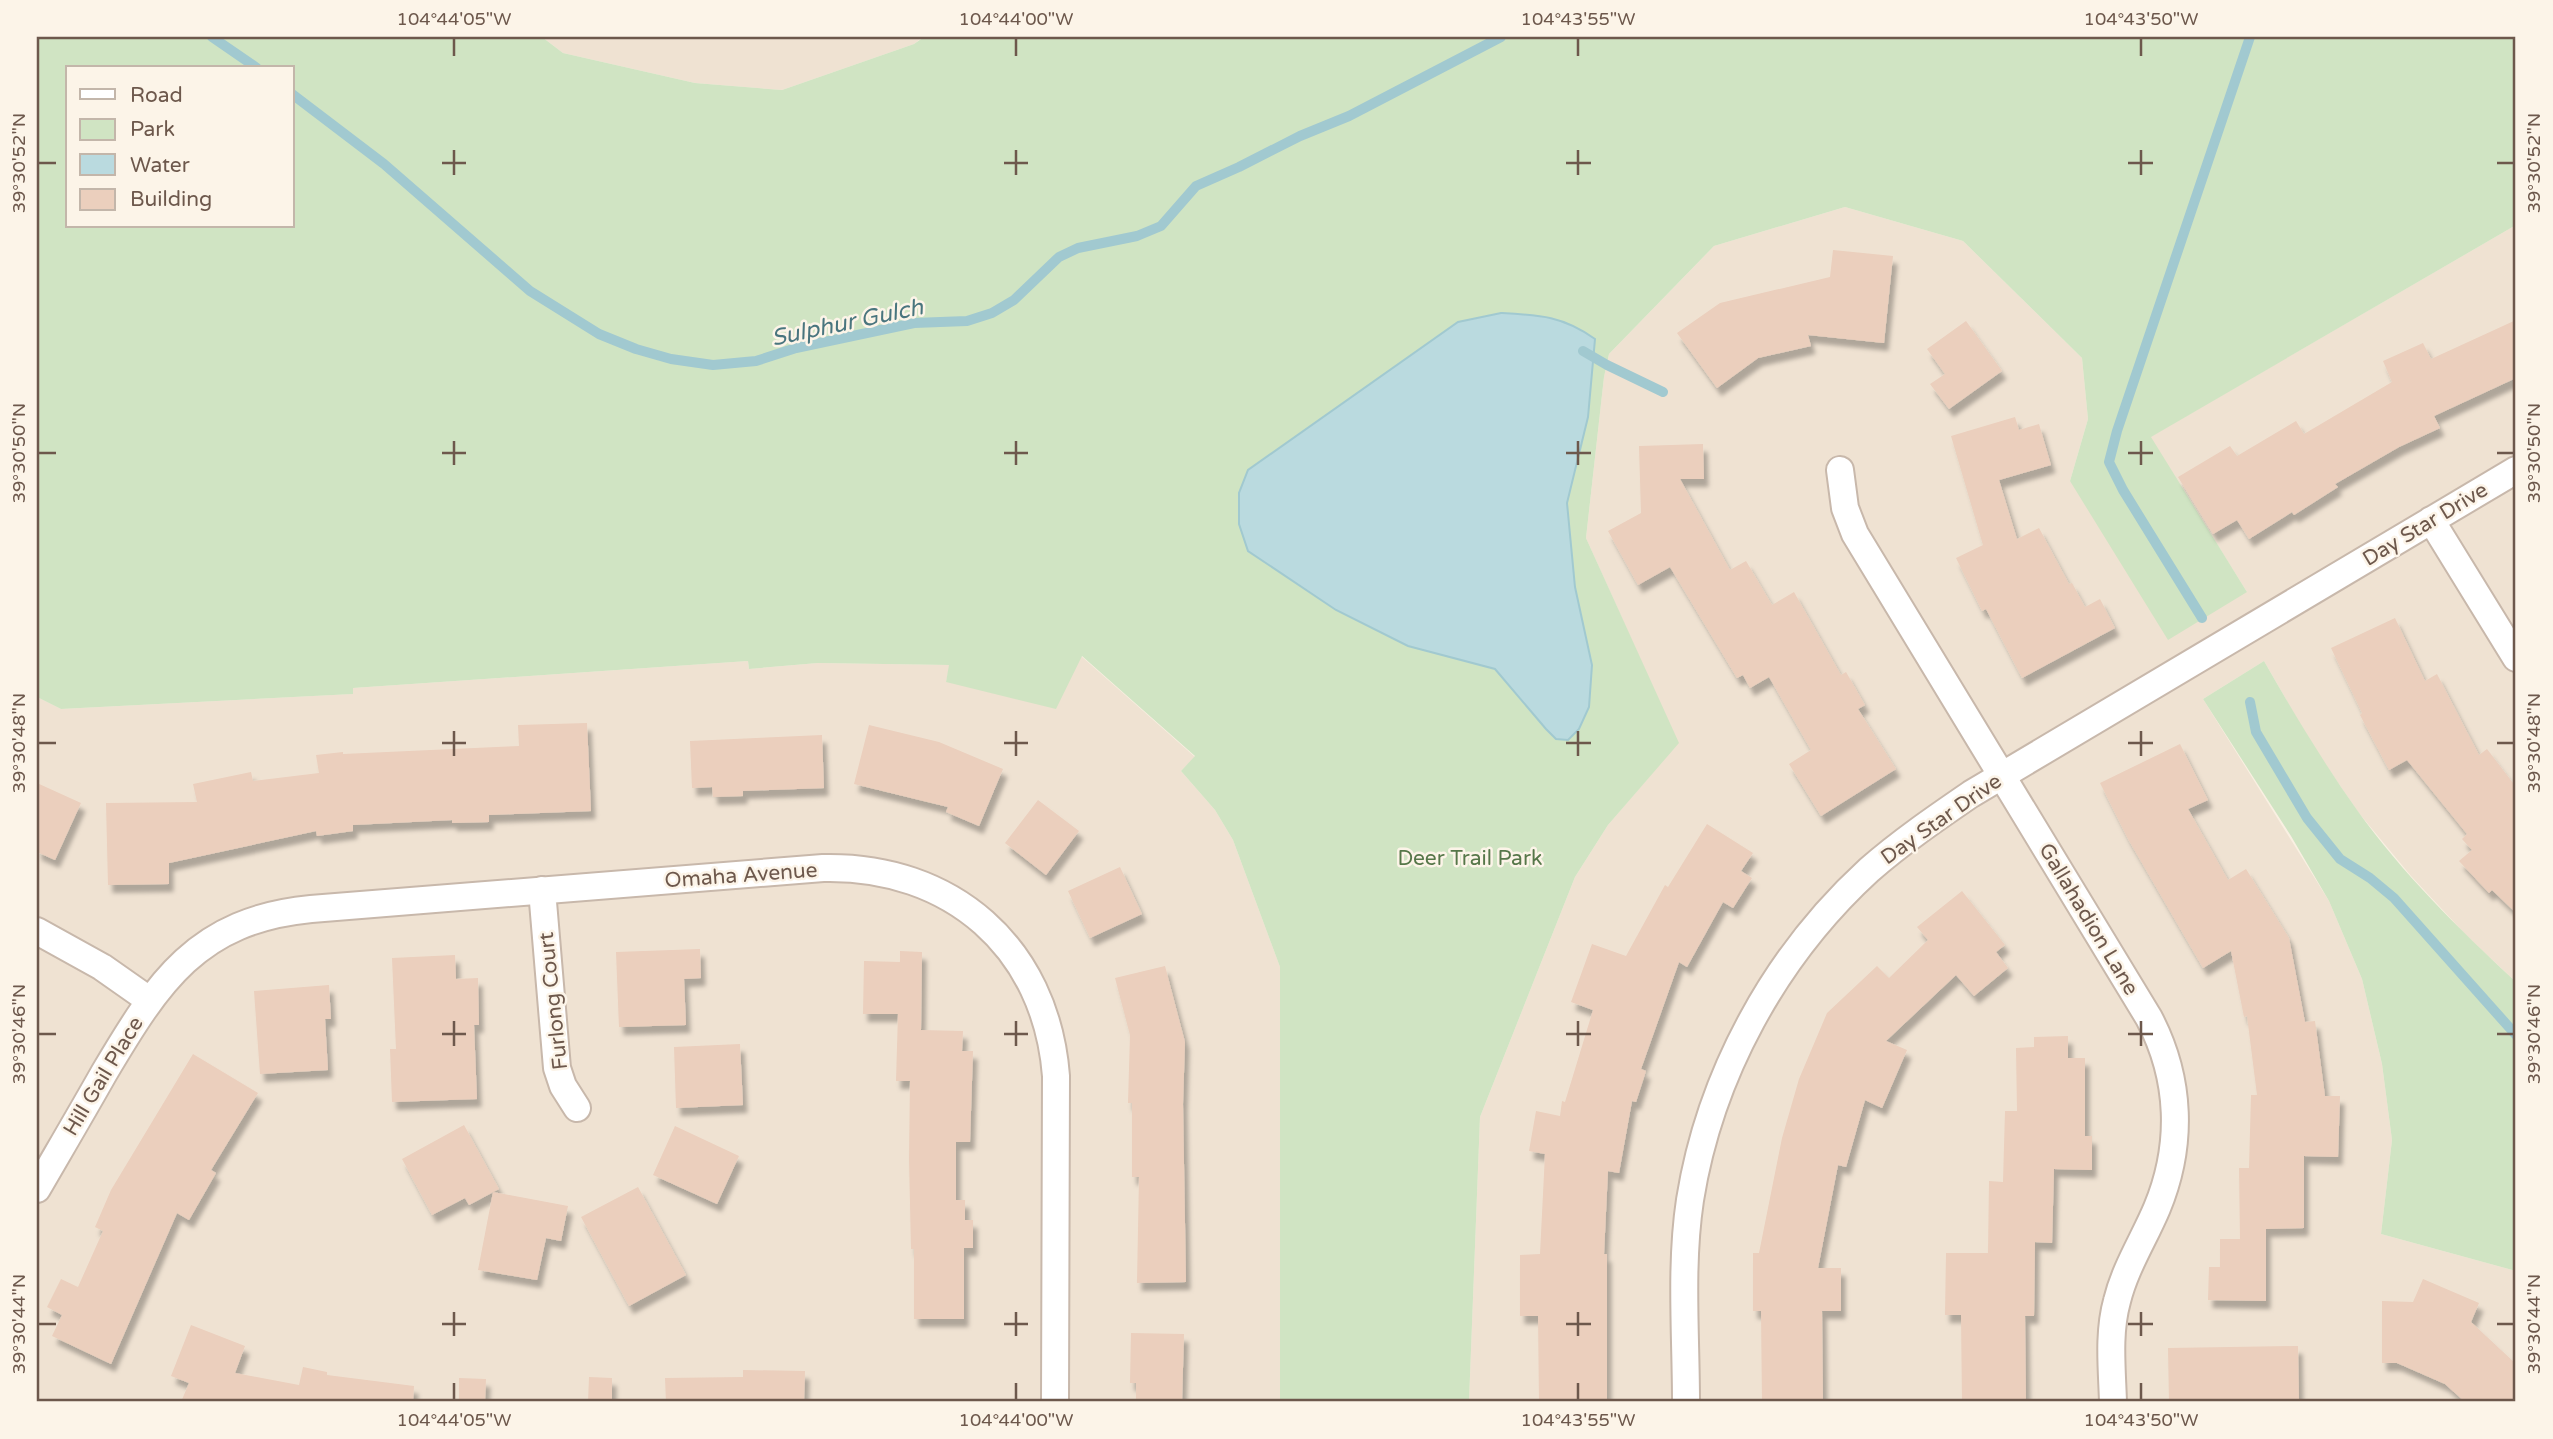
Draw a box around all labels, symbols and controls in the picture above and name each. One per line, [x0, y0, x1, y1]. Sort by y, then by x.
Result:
text: 104°44'05"W [397, 8, 511, 30]
text: 104°44'00"W [959, 8, 1073, 30]
text: 104°43'55"W [1521, 8, 1635, 30]
text: 104°43'50"W [2084, 8, 2198, 30]
legend [66, 66, 294, 228]
text: Road [130, 83, 183, 108]
text: 39°30'52"N [8, 113, 30, 213]
text: 39°30'52"N [2523, 113, 2545, 213]
text: Park [130, 117, 175, 142]
text: Water [130, 153, 190, 178]
text: Building [130, 187, 212, 212]
water label: Sulphur Gulch [769, 293, 927, 353]
text: 39°30'50"N [8, 403, 30, 503]
text: 39°30'50"N [2523, 403, 2545, 503]
street label: Day Star Drive [2358, 477, 2492, 572]
text: 39°30'48"N [8, 693, 30, 793]
text: 39°30'48"N [2523, 693, 2545, 793]
street label: Day Star Drive [1876, 769, 2006, 870]
street label: Gallahadion Lane [2033, 839, 2144, 1000]
park label: Deer Trail Park [1398, 846, 1542, 871]
street label: Omaha Avenue [664, 858, 818, 893]
street label: Furlong Court [534, 931, 573, 1071]
text: 39°30'46"N [8, 984, 30, 1084]
text: 39°30'46"N [2523, 984, 2545, 1084]
street label: Hill Gail Place [58, 1012, 149, 1140]
text: 39°30'44"N [8, 1274, 30, 1374]
text: 39°30'44"N [2523, 1274, 2545, 1374]
text: 104°44'05"W [397, 1409, 511, 1431]
text: 104°44'00"W [959, 1409, 1073, 1431]
text: 104°43'55"W [1521, 1409, 1635, 1431]
text: 104°43'50"W [2084, 1409, 2198, 1431]

